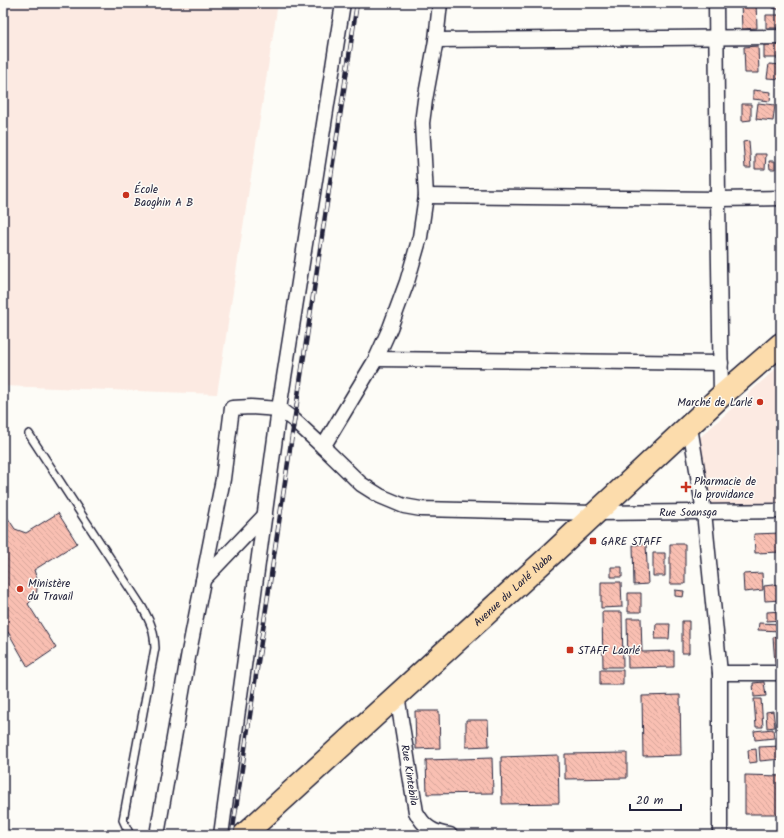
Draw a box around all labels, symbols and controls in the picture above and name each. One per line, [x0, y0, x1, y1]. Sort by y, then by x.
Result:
place label: École Baoghin A B [134, 181, 193, 212]
marker: École Baoghin A B [121, 190, 131, 200]
place label: Marché de Larlé [677, 394, 753, 412]
marker: Marché de Larlé [755, 397, 765, 407]
place label: Pharmacie de la providance [694, 473, 756, 504]
marker: Pharmacie de la providance [681, 482, 691, 492]
street label: Rue Soansga [659, 504, 717, 522]
place label: GARE STAFF [601, 533, 663, 551]
marker: GARE STAFF [588, 536, 598, 546]
street label: Avenue du Larlé Naba [470, 549, 557, 631]
place label: Ministère du Travail [28, 575, 73, 606]
marker: Ministère du Travail [15, 584, 25, 594]
place label: STAFF Laarlé [578, 642, 641, 660]
marker: STAFF Laarlé [565, 645, 575, 655]
street label: Rue Kintebila [395, 743, 423, 807]
scale bar [630, 786, 681, 812]
text: 20 m [636, 791, 664, 810]

